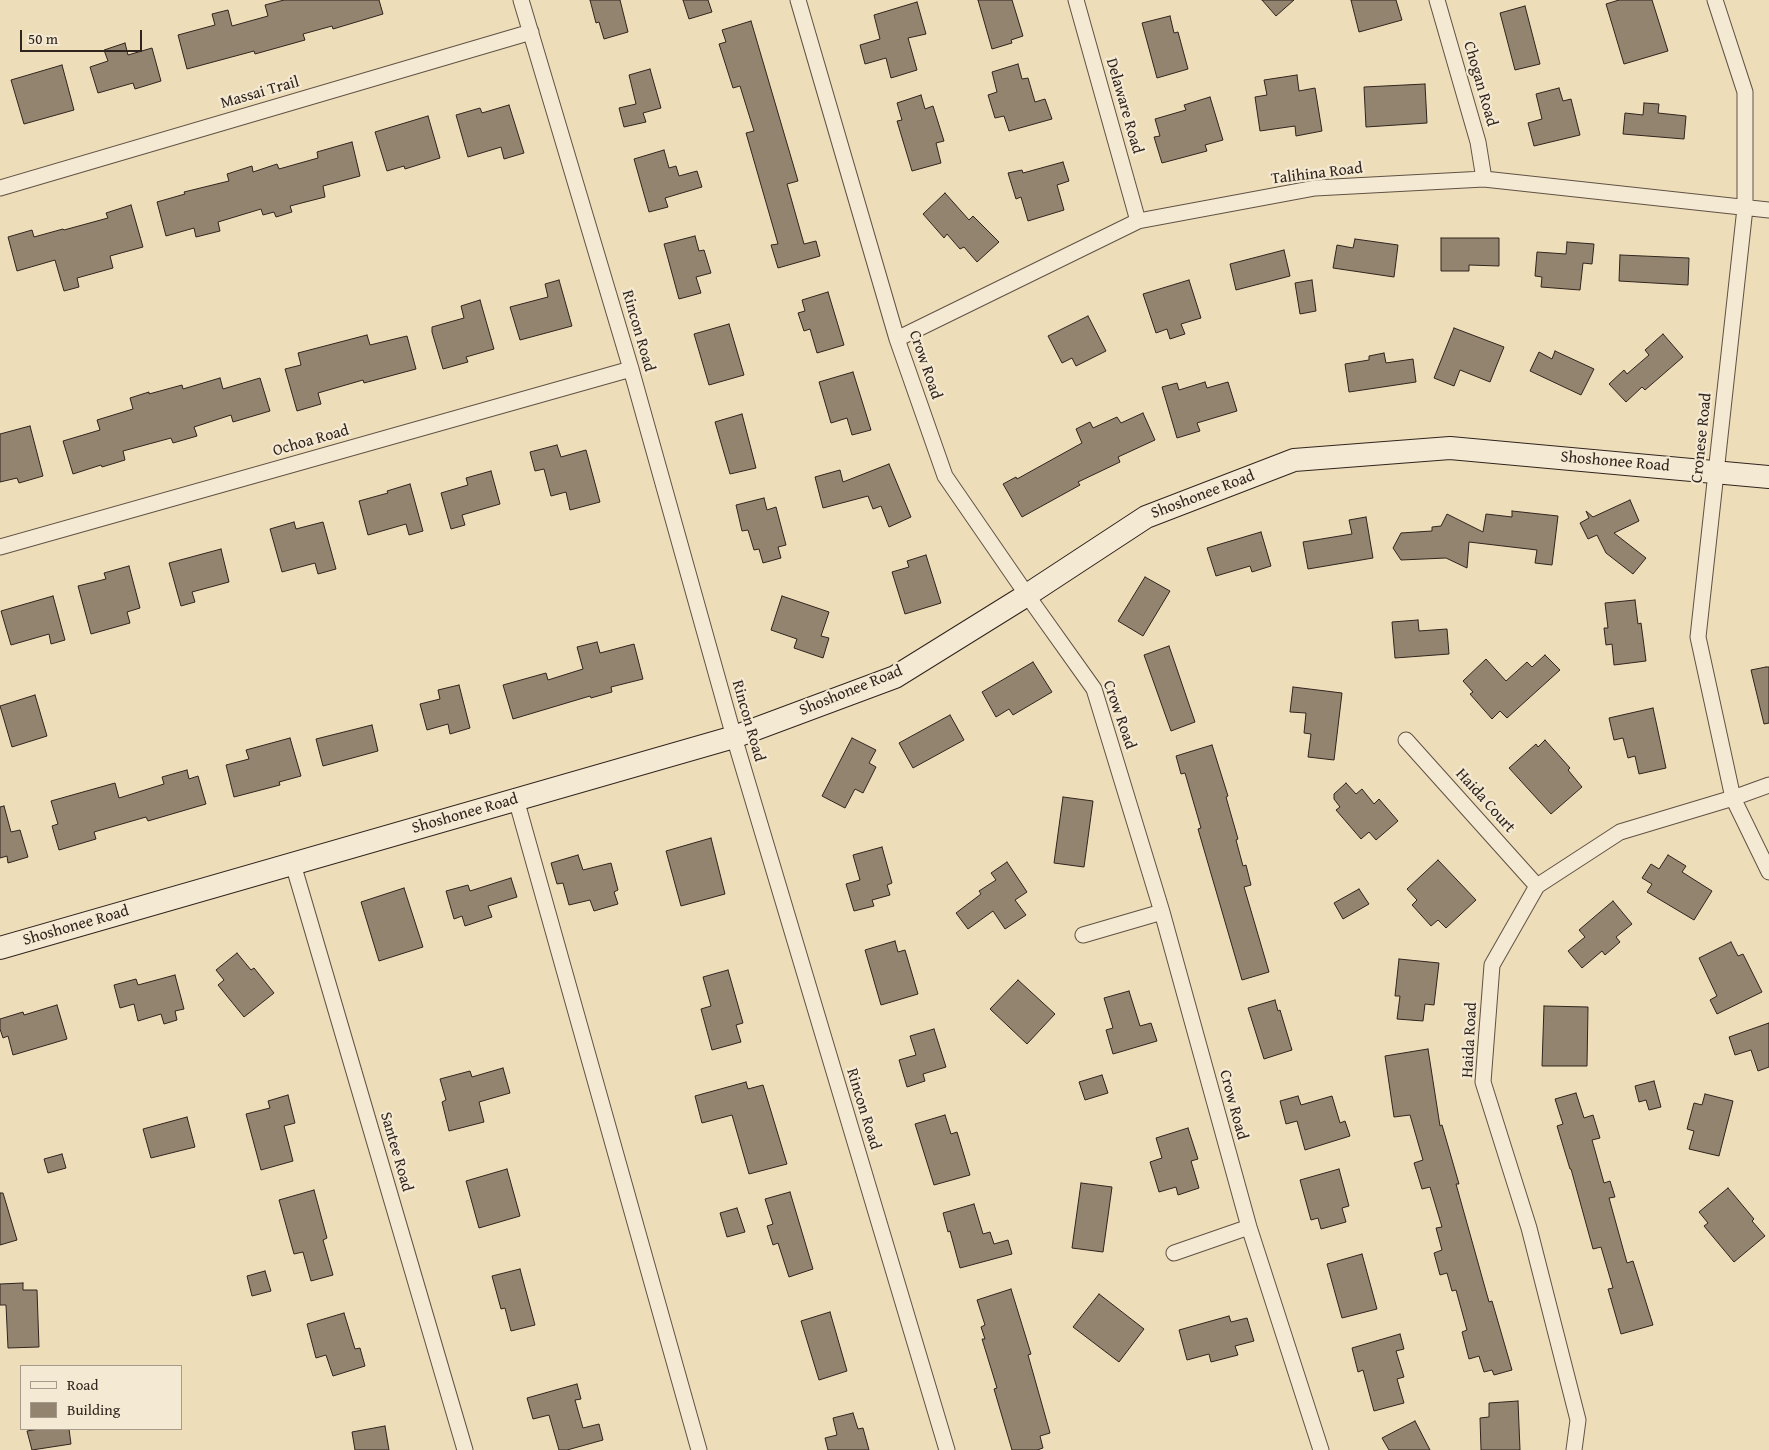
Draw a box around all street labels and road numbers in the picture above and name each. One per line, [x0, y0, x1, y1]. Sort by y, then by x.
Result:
street label: Chogan Road [1459, 39, 1501, 129]
street label: Delaware Road [1101, 56, 1147, 156]
street label: Massai Trail [218, 73, 302, 113]
street label: Talihina Road [1270, 159, 1364, 189]
street label: Rincon Road [617, 288, 659, 374]
street label: Crow Road [904, 328, 946, 402]
street label: Cronese Road [1688, 392, 1716, 484]
street label: Ochoa Road [271, 421, 351, 461]
street label: Shoshonee Road [1560, 448, 1670, 476]
street label: Shoshonee Road [1148, 466, 1258, 524]
street label: Shoshonee Road [797, 662, 905, 720]
street label: Rincon Road [727, 678, 769, 764]
street label: Crow Road [1098, 678, 1140, 752]
street label: Haida Court [1451, 765, 1519, 837]
street label: Shoshonee Road [410, 790, 520, 838]
street label: Shoshonee Road [21, 902, 131, 950]
street label: Haida Road [1458, 1002, 1482, 1078]
street label: Rincon Road [842, 1066, 884, 1152]
street label: Crow Road [1214, 1068, 1252, 1142]
street label: Santee Road [375, 1110, 417, 1194]

